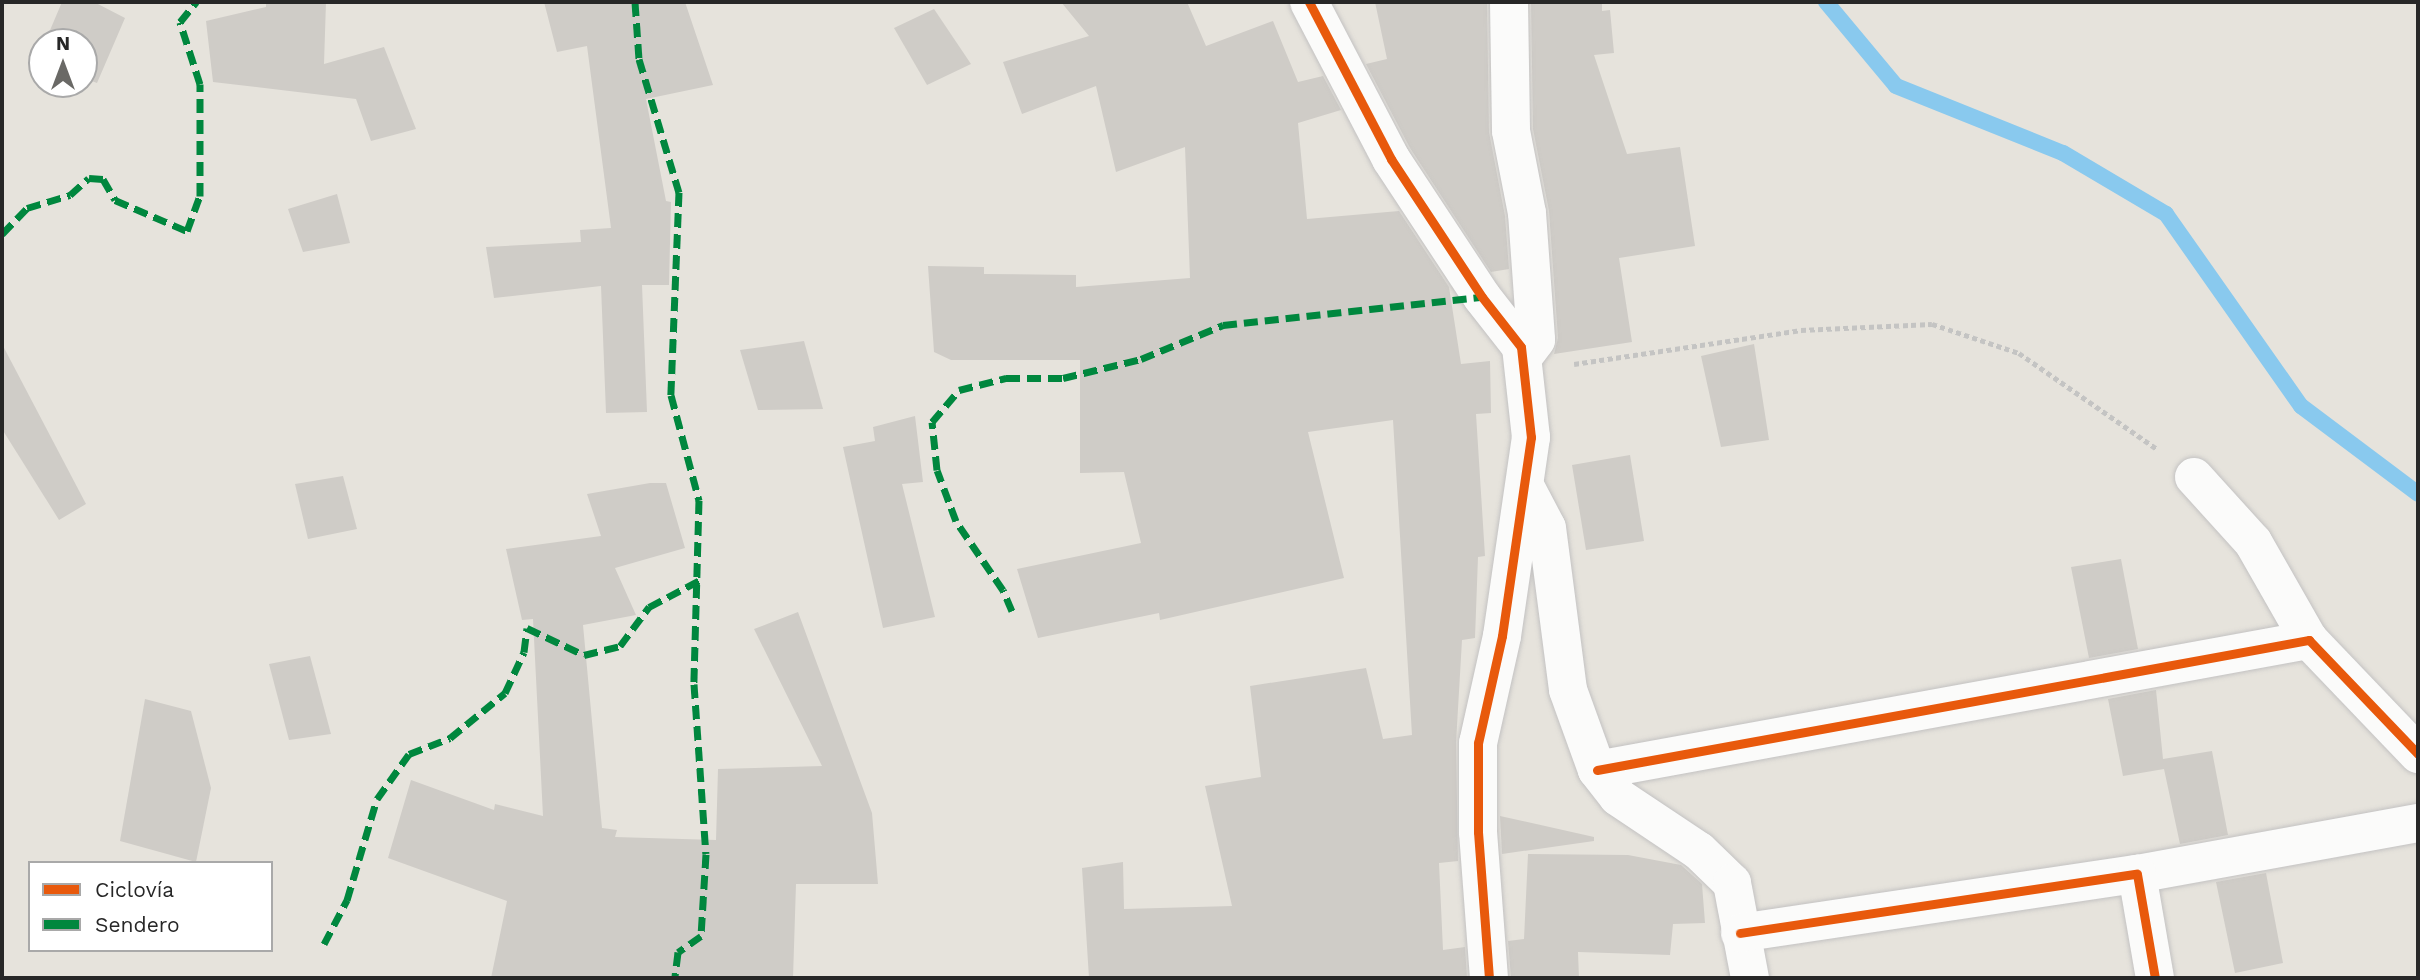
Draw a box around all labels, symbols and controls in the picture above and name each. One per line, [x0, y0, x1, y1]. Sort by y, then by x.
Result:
north arrow [28, 28, 98, 98]
text: N [56, 32, 70, 55]
legend [28, 861, 273, 952]
text: Ciclovía [95, 877, 174, 902]
text: Sendero [95, 912, 180, 937]

